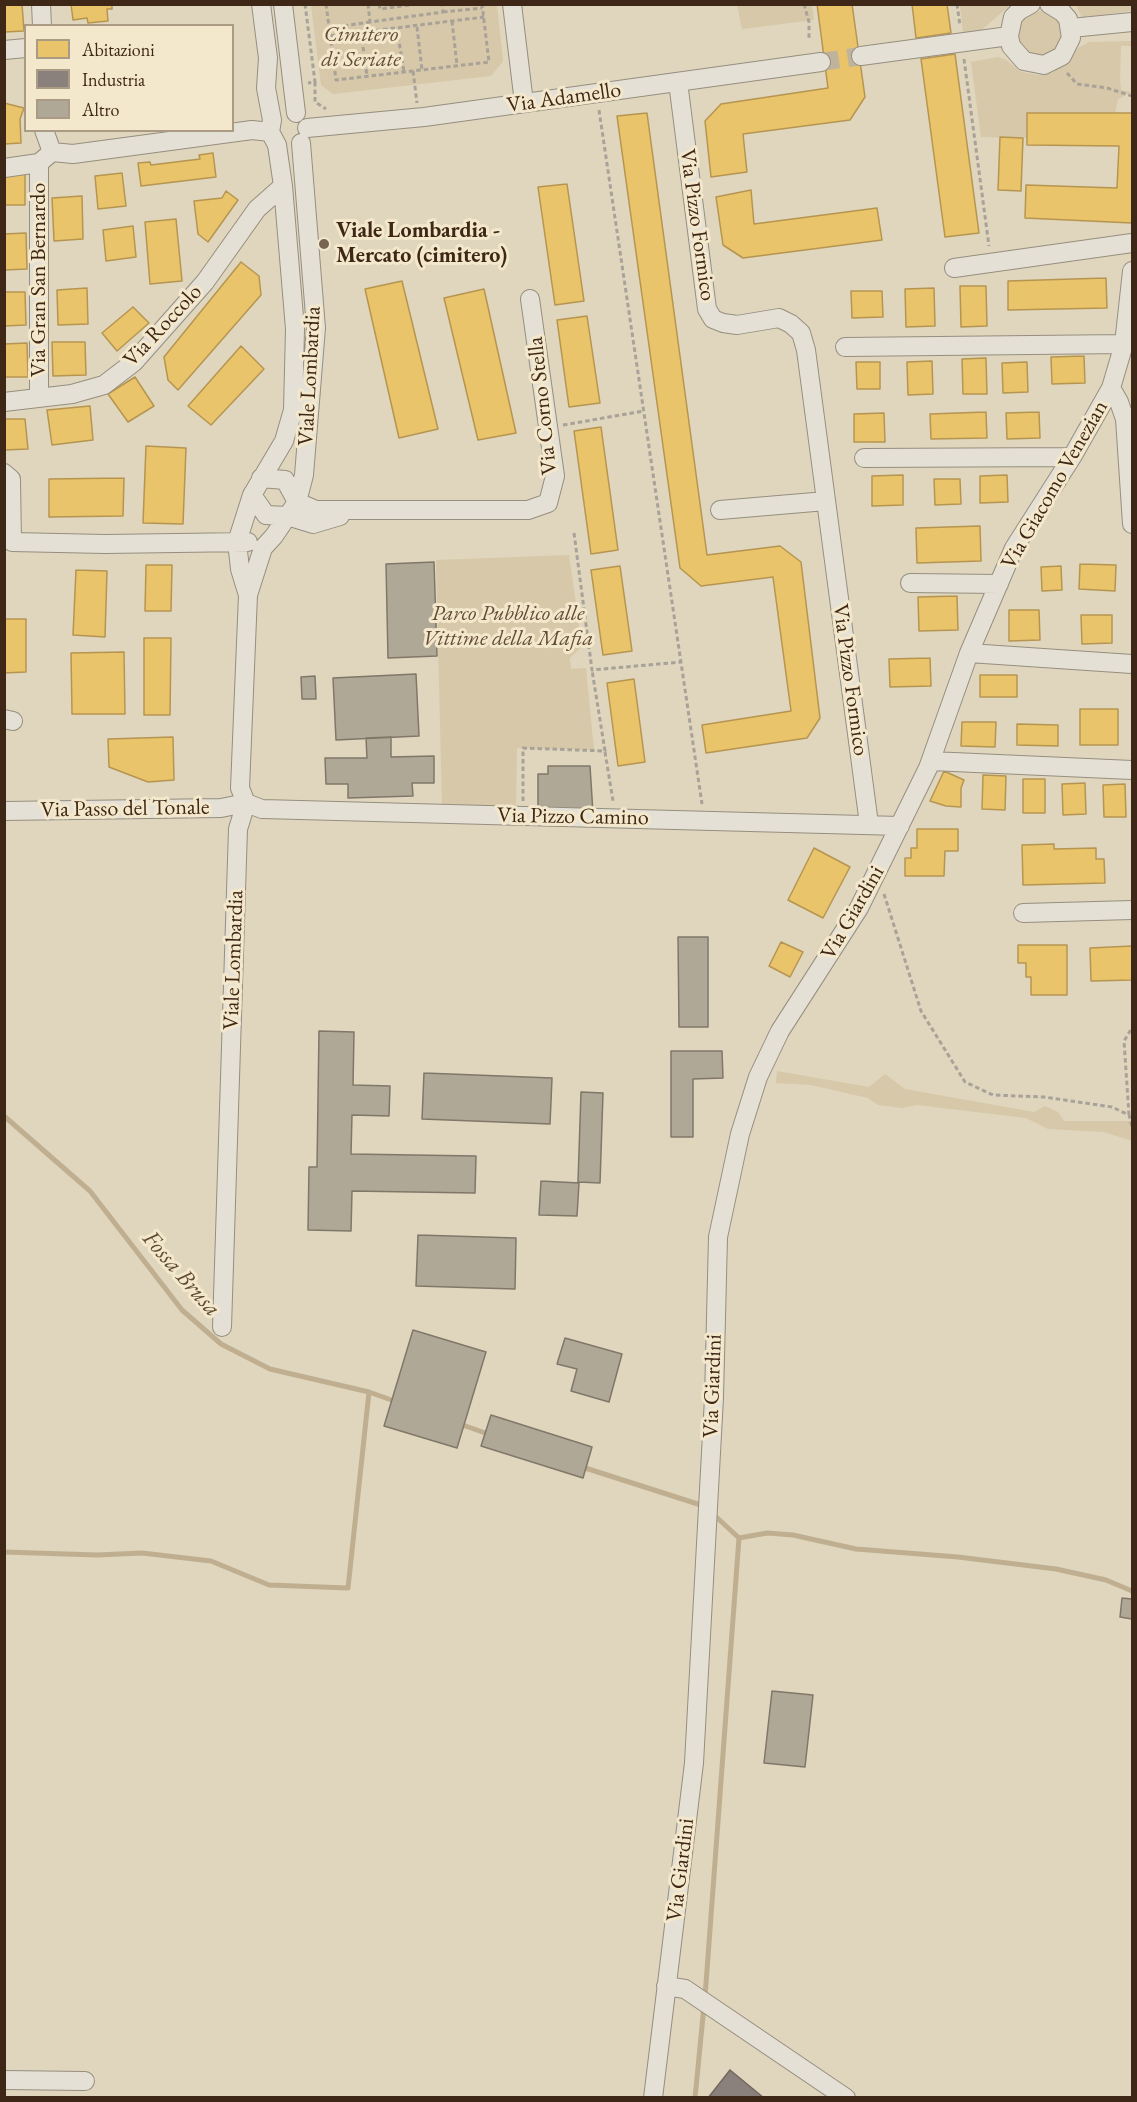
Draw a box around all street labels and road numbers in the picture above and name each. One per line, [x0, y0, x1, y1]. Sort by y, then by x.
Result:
street label: Via Adamello [505, 77, 623, 119]
street label: Via Pizzo Formico [673, 147, 721, 303]
street label: Via Gran San Bernardo [26, 183, 52, 377]
street label: Via Roccolo [118, 279, 208, 373]
street label: Viale Lombardia [293, 305, 327, 447]
street label: Via Corno Stella [523, 336, 563, 476]
street label: Via Giacomo Venezian [996, 396, 1114, 574]
street label: Via Pizzo Formico [826, 602, 874, 758]
street label: Via Passo del Tonale [40, 794, 210, 824]
street label: Via Pizzo Camino [497, 802, 649, 832]
street label: Via Giardini [816, 861, 890, 965]
street label: Viale Lombardia [218, 890, 250, 1030]
street label: Via Giardini [698, 1334, 728, 1438]
street label: Via Giardini [662, 1817, 700, 1923]

